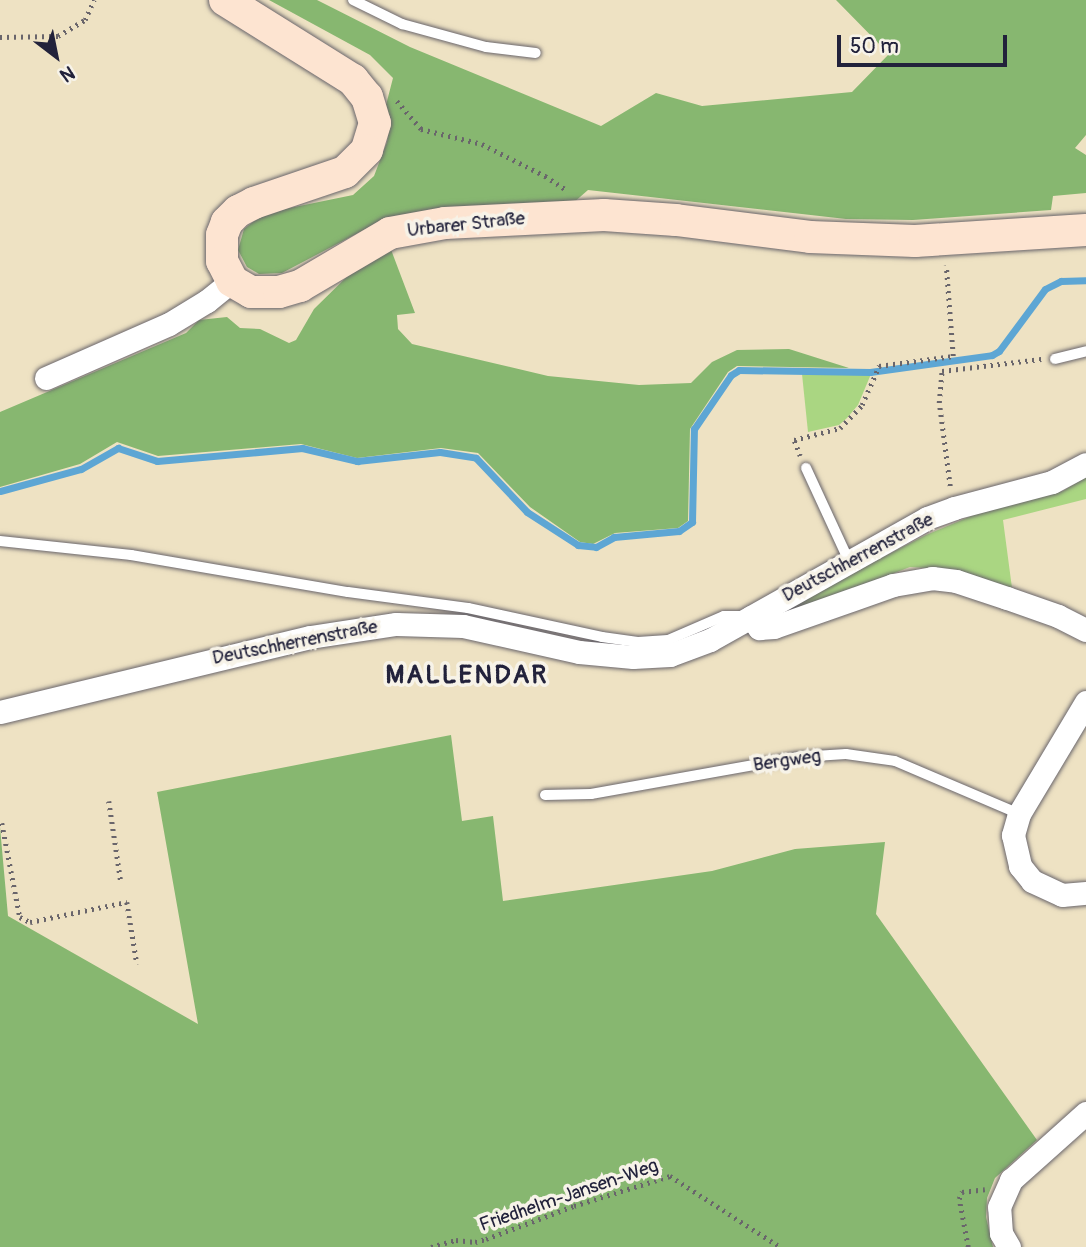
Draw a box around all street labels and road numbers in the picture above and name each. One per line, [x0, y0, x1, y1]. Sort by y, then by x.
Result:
street label: Urbarer Straße [406, 207, 526, 243]
street label: Deutschherrenstraße [779, 509, 937, 607]
street label: Deutschherrenstraße [210, 616, 380, 670]
street label: Bergweg [752, 745, 822, 777]
street label: Friedhelm-Jansen-Weg [477, 1155, 661, 1237]

